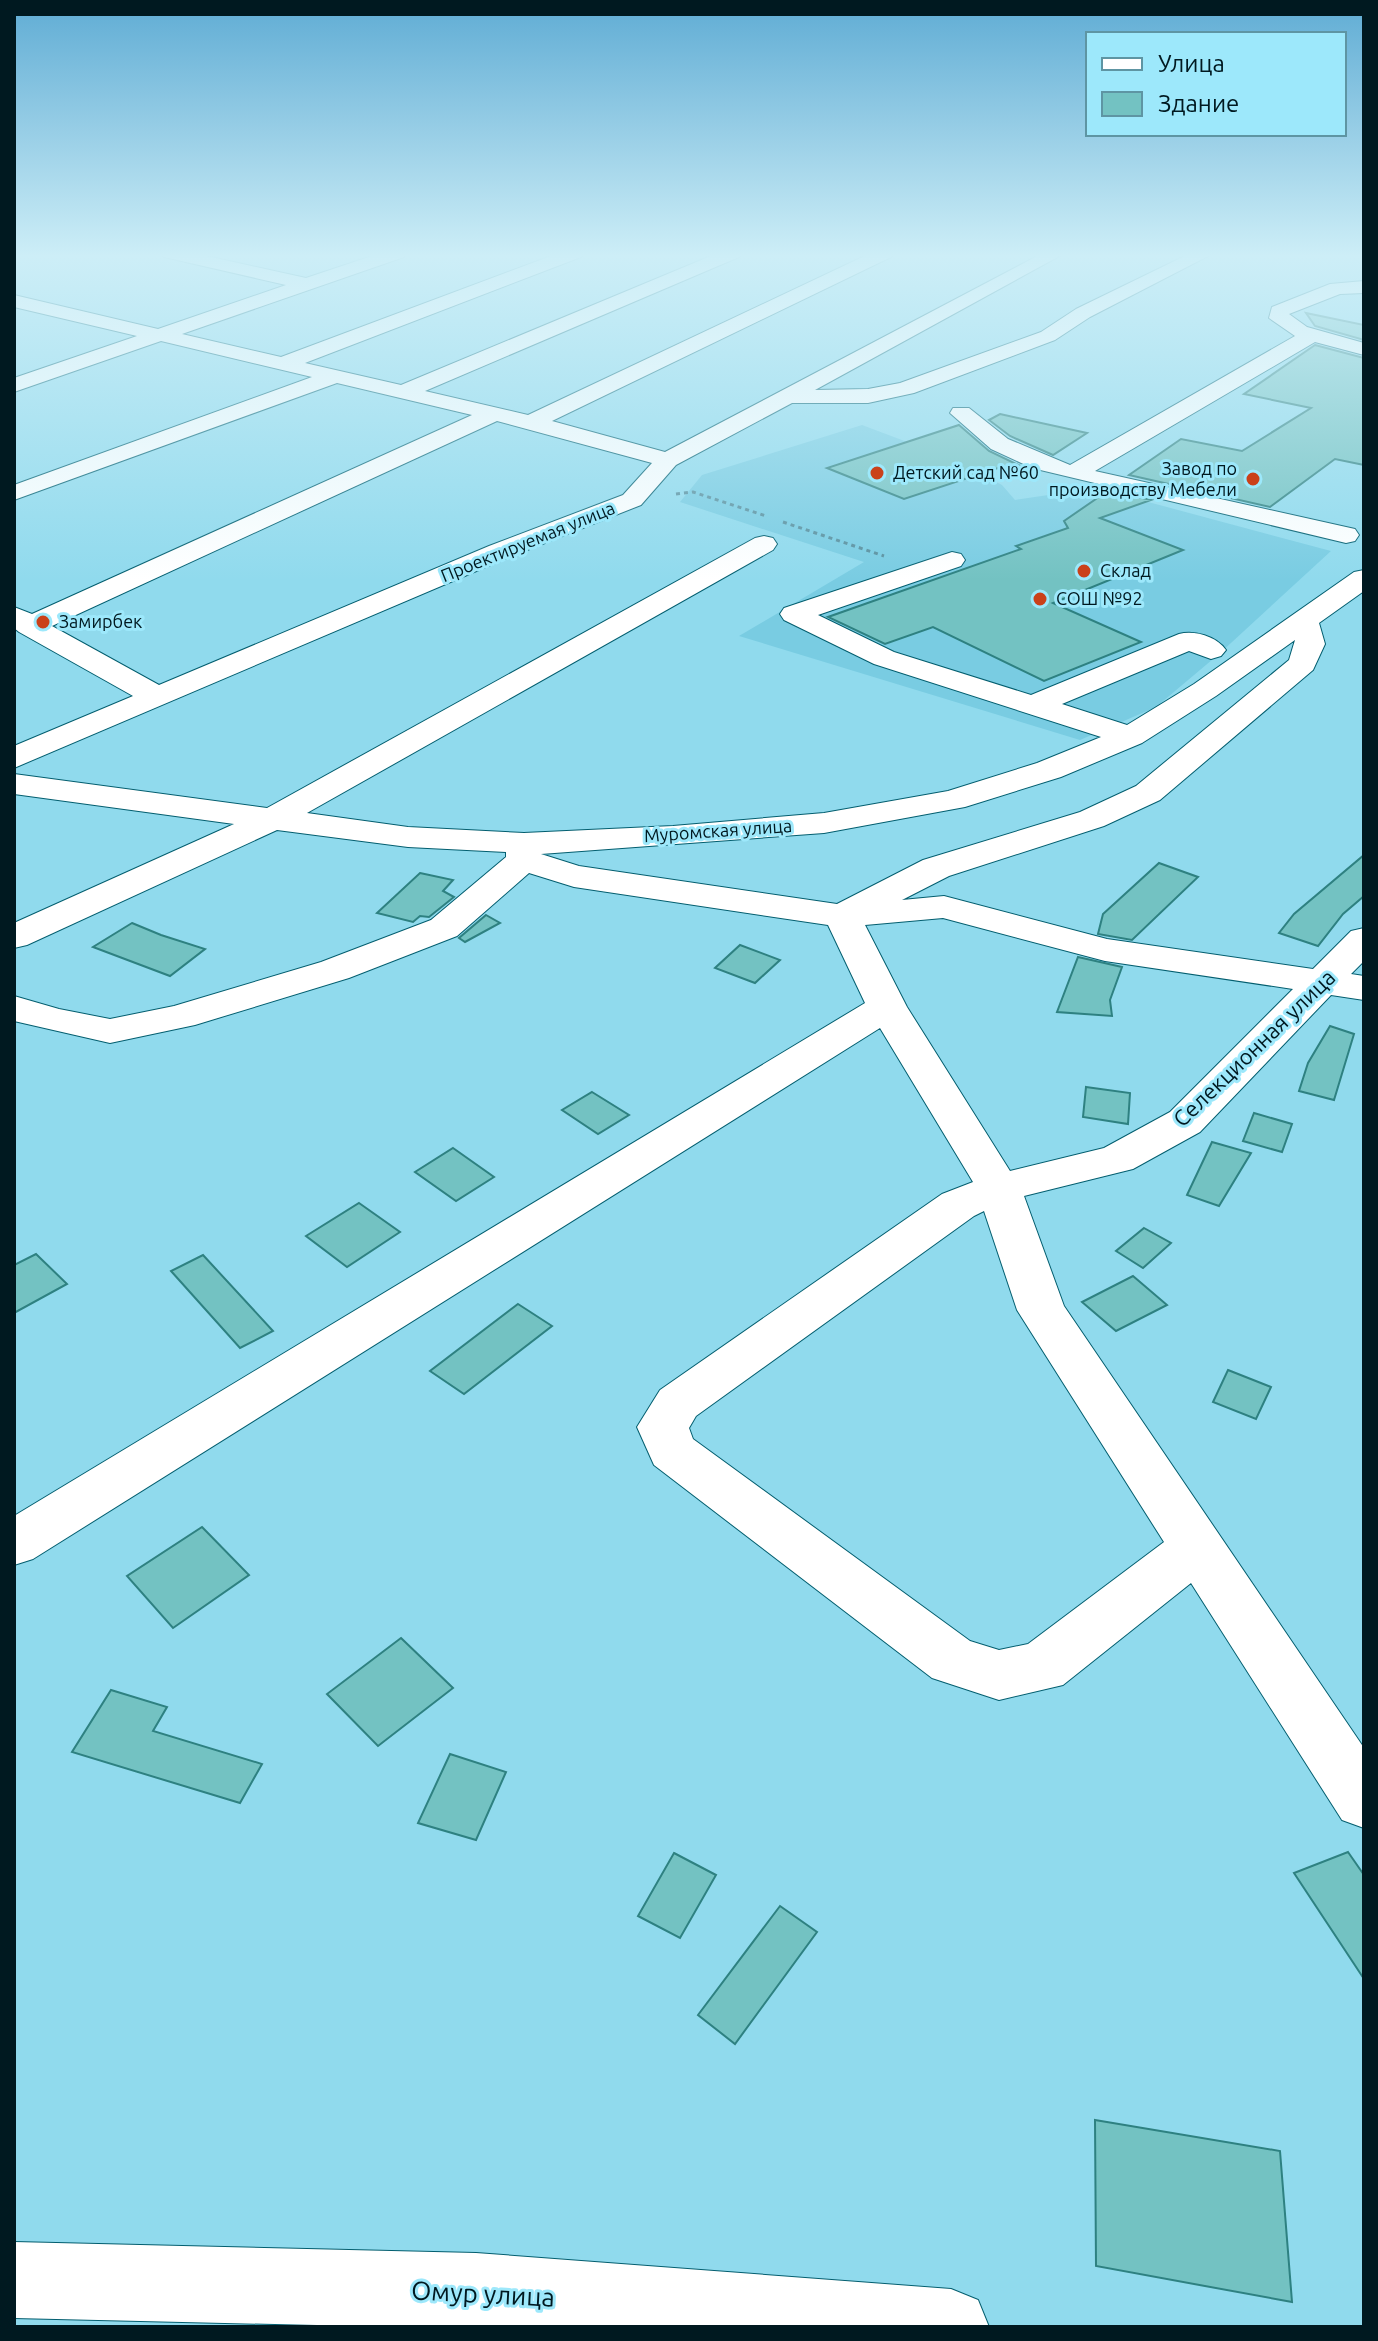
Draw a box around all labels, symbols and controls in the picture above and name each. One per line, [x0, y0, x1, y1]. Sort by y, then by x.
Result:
legend [1086, 32, 1346, 136]
text: Улица [1158, 50, 1225, 77]
text: Здание [1158, 90, 1239, 117]
place label: Завод по производству Мебели [1049, 458, 1237, 499]
place label: Детский сад №60 [893, 462, 1039, 482]
marker: Детский сад №60 [868, 464, 886, 482]
marker: Завод по производству Мебели [1244, 470, 1262, 488]
street label: Проектируемая улица [438, 497, 618, 585]
place label: Склад [1100, 560, 1151, 580]
marker: Склад [1075, 562, 1093, 580]
place label: СОШ №92 [1056, 588, 1143, 608]
marker: СОШ №92 [1031, 590, 1049, 608]
place label: Замирбек [59, 611, 142, 631]
marker: Замирбек [34, 613, 52, 631]
street label: Муромская улица [643, 815, 793, 845]
street label: Селекционная улица [1168, 964, 1340, 1131]
street label: Омур улица [410, 2275, 556, 2312]

